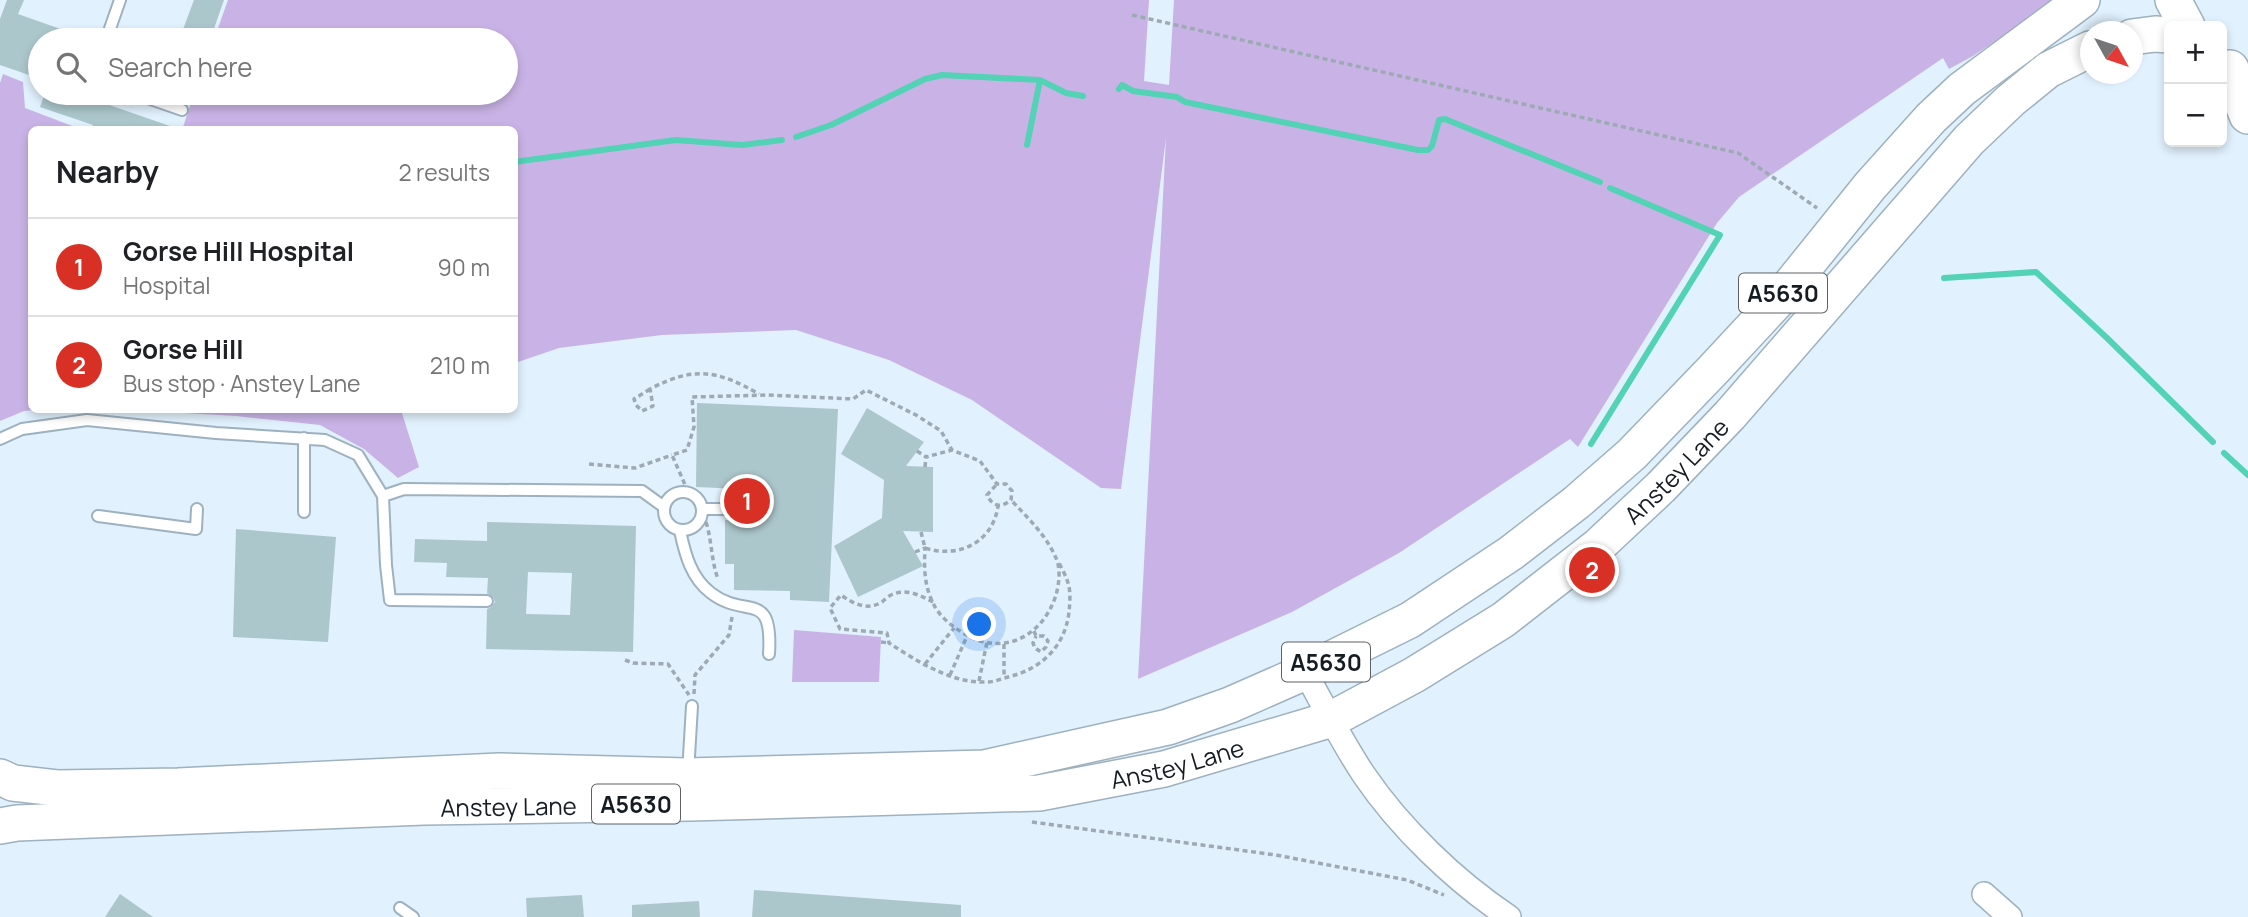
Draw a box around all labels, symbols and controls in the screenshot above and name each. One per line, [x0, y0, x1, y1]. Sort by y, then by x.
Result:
north arrow [2080, 21, 2143, 84]
map controls [2164, 21, 2227, 147]
button: + [2164, 21, 2227, 84]
search box [28, 28, 518, 105]
icon: search [52, 48, 90, 86]
text: Search here [108, 49, 253, 85]
button: − [2164, 84, 2227, 147]
text: Nearby [56, 151, 159, 192]
text: 2 results [398, 156, 490, 188]
text: Gorse Hill Hospital [123, 233, 354, 269]
text: 1 [74, 251, 84, 283]
text: 90 m [438, 251, 490, 283]
text: Hospital [123, 269, 211, 301]
road number: A5630 [1739, 274, 1827, 312]
text: Gorse Hill [123, 331, 244, 367]
text: 2 [72, 349, 86, 381]
text: 210 m [430, 349, 490, 381]
text: Bus stop · Anstey Lane [123, 367, 360, 399]
street label: Anstey Lane [1616, 410, 1735, 530]
pin: 1 [724, 475, 770, 527]
pin: 2 [1569, 544, 1615, 596]
your location [962, 607, 996, 641]
road number: A5630 [1282, 642, 1370, 682]
street label: Anstey Lane [1108, 730, 1247, 795]
road number: A5630 [592, 784, 680, 824]
street label: Anstey Lane [440, 788, 577, 823]

